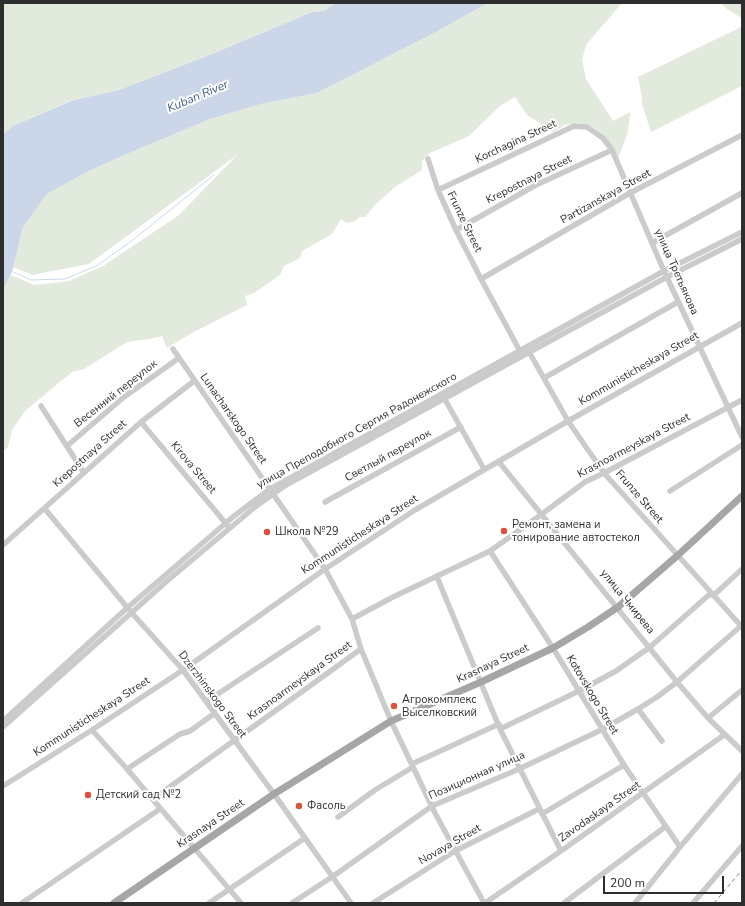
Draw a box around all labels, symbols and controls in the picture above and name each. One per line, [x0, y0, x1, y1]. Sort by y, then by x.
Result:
water label: Kuban River [165, 78, 231, 116]
street label: Korchagina Street [473, 117, 559, 167]
street label: Krepostnaya Street [484, 153, 574, 207]
street label: Partizanskaya Street [559, 167, 653, 227]
street label: Frunze Street [444, 189, 484, 255]
street label: улица Третьякова [651, 227, 701, 317]
street label: Kommunisticheskaya Street [577, 329, 701, 409]
street label: Весенний переулок [72, 357, 160, 431]
street label: улица Преподобного Сергия Радонежского [255, 370, 459, 492]
street label: Lunacharskogo Street [197, 371, 269, 467]
street label: Krasnoarmeyskaya Street [576, 411, 692, 481]
street label: Krepostnaya Street [50, 417, 130, 491]
street label: Светлый переулок [343, 427, 433, 485]
street label: Kirova Street [168, 439, 218, 497]
street label: Frunze Street [612, 468, 666, 526]
street label: Kommunisticheskaya Street [299, 492, 421, 578]
place label: Ремонт, замена и тонирование автостекол [512, 518, 640, 544]
place label: Школа №29 [275, 525, 339, 539]
marker: Ремонт, замена и тонирование автостекол [499, 526, 509, 536]
marker: Школа №29 [262, 527, 272, 537]
street label: улица Чмирева [597, 567, 657, 637]
street label: Krasnoarmeyskaya Street [245, 639, 355, 723]
street label: Krasnaya Street [455, 642, 531, 686]
street label: Dzerzhinskogo Street [175, 649, 249, 741]
street label: Kotovskogo Street [563, 653, 621, 737]
street label: Kommunisticheskaya Street [31, 674, 153, 760]
place label: Агрокомплекс Выселковский [402, 693, 477, 719]
marker: Агрокомплекс Выселковский [389, 701, 399, 711]
street label: Позиционная улица [427, 749, 527, 803]
street label: Zavodaskaya Street [557, 779, 643, 845]
place label: Детский сад №2 [96, 788, 181, 802]
marker: Детский сад №2 [83, 790, 93, 800]
street label: Krasnaya Street [175, 797, 247, 851]
place label: Фасоль [307, 799, 346, 813]
marker: Фасоль [294, 801, 304, 811]
street label: Novaya Street [417, 822, 483, 868]
scale bar [605, 868, 726, 894]
text: 200 m [610, 875, 645, 891]

